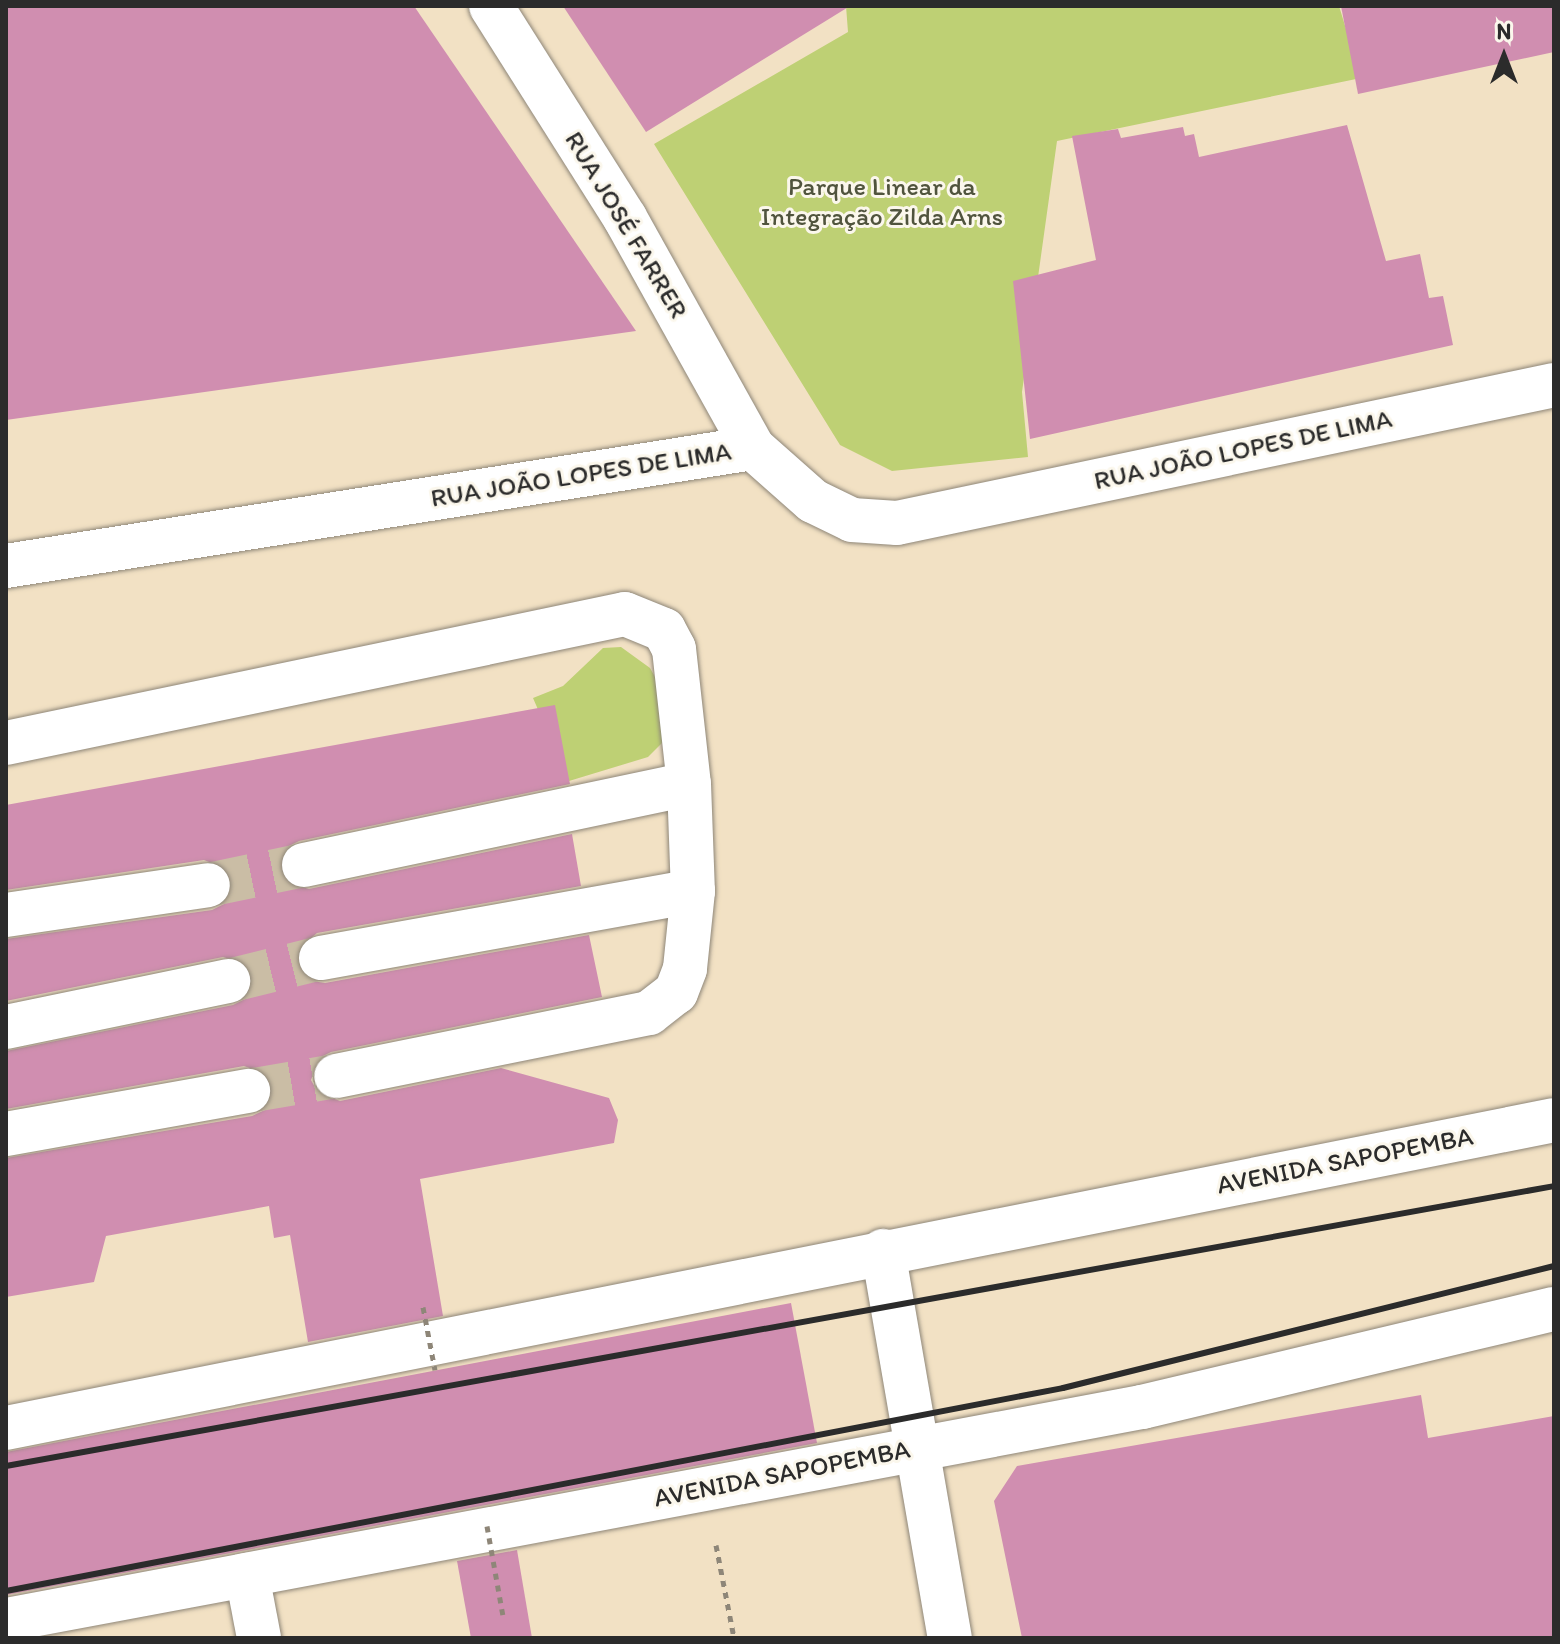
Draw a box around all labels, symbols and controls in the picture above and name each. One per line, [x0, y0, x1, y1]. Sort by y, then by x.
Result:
north arrow [1464, 16, 1544, 96]
text: N [1497, 18, 1511, 45]
street label: RUA JOSÉ FARRER [558, 126, 694, 324]
park label: Parque Linear da Integração Zilda Arns [761, 171, 1003, 232]
street label: RUA JOÃO LOPES DE LIMA [1089, 403, 1397, 497]
street label: RUA JOÃO LOPES DE LIMA [427, 436, 735, 514]
street label: AVENIDA SAPOPEMBA [1214, 1121, 1476, 1201]
street label: AVENIDA SAPOPEMBA [651, 1434, 913, 1514]

